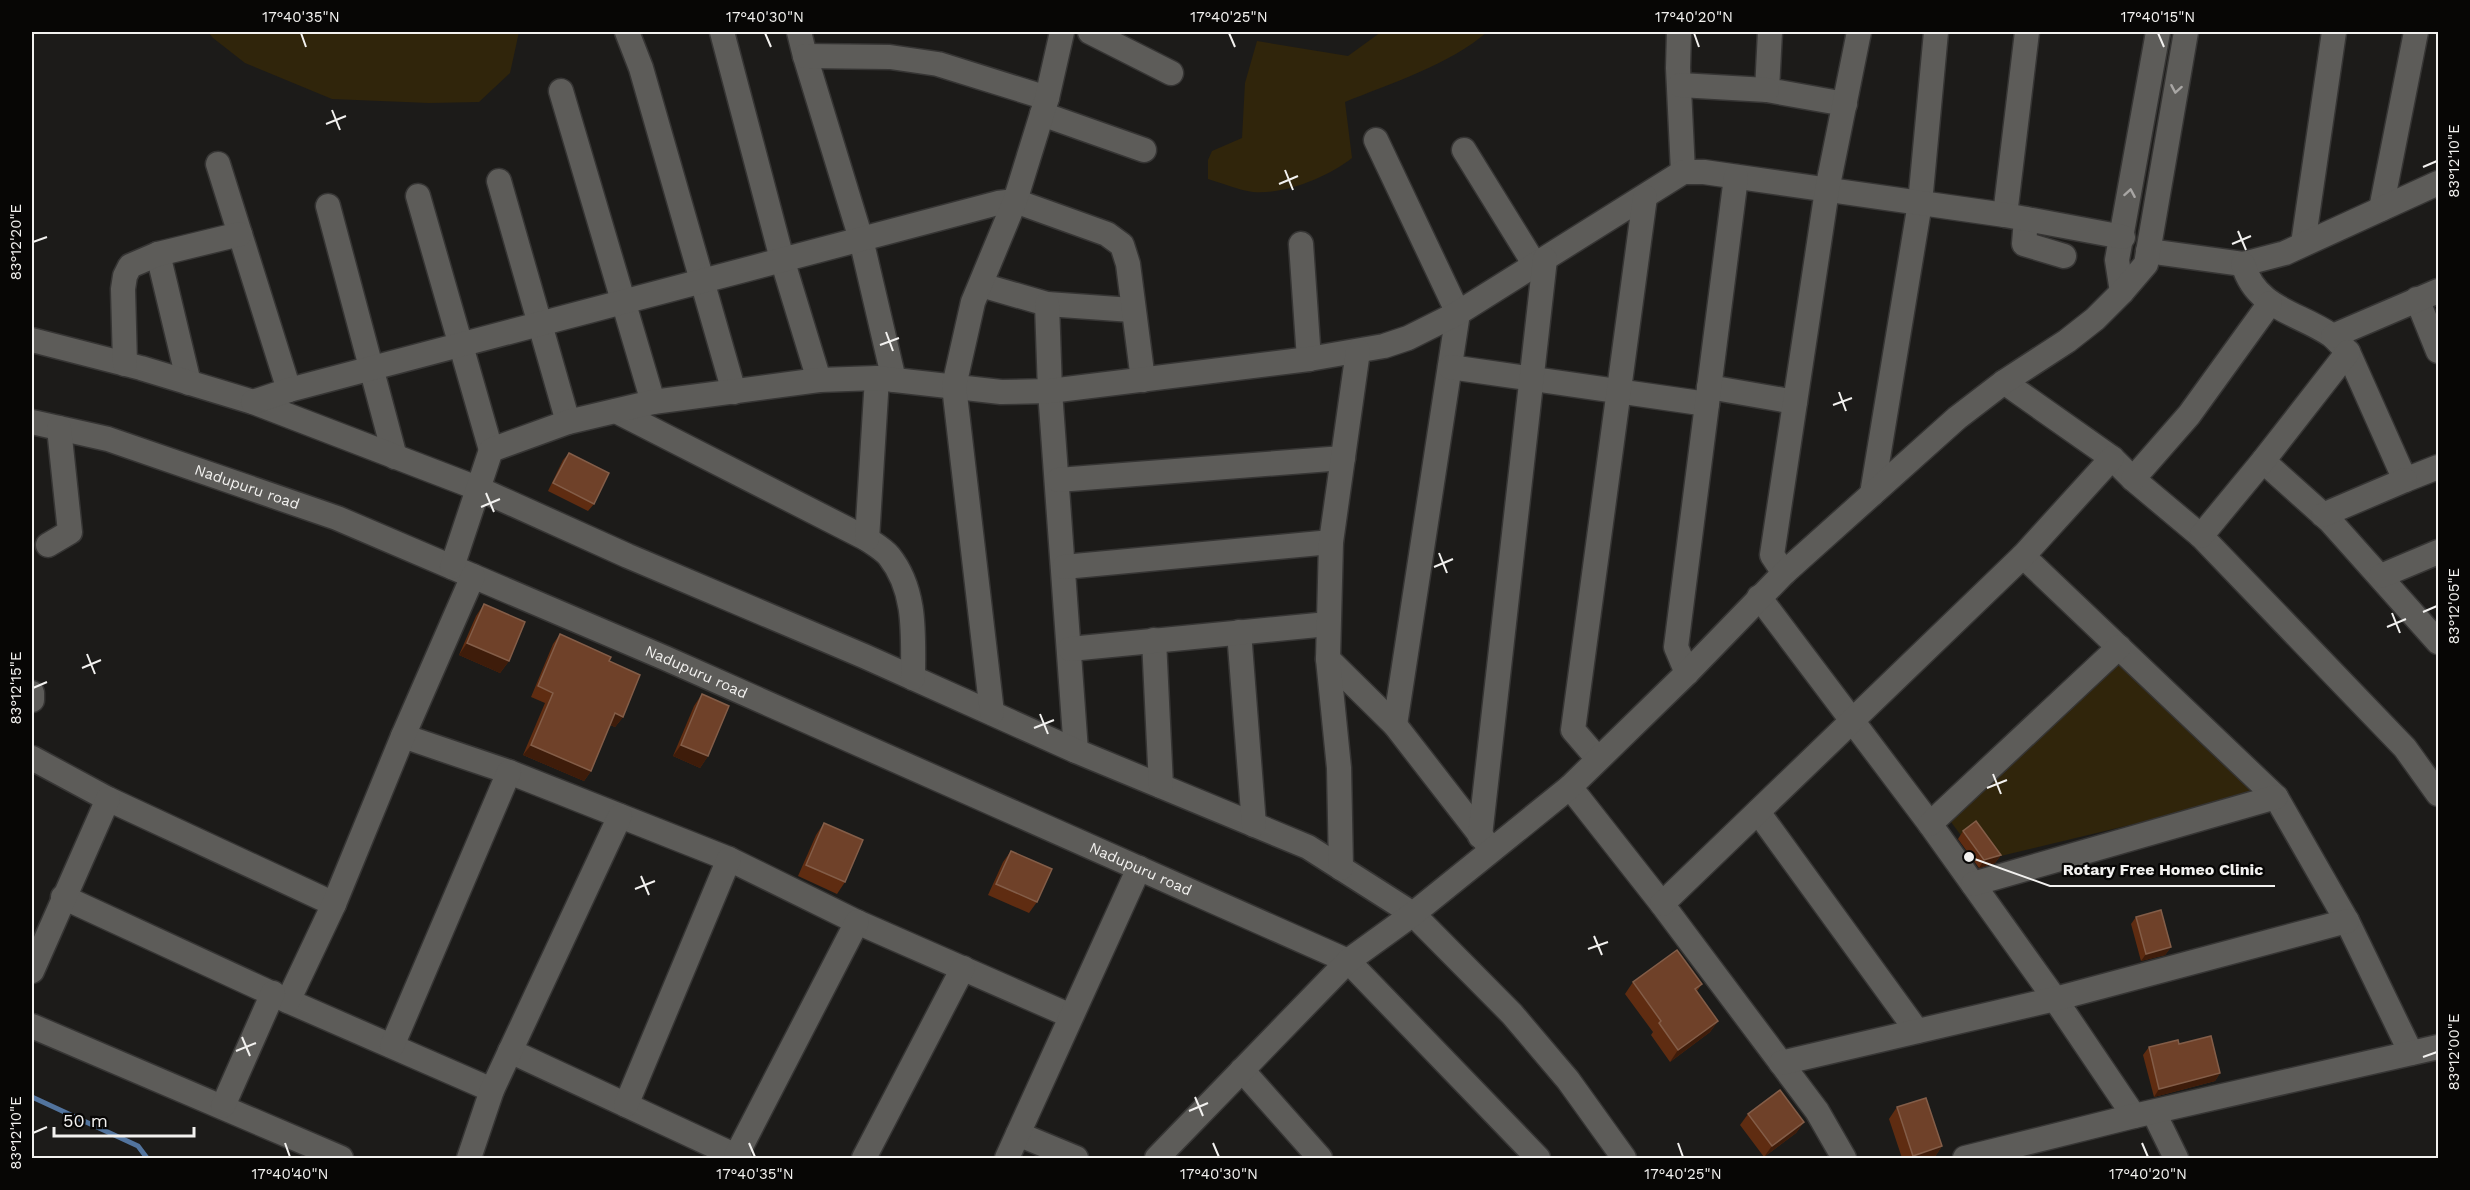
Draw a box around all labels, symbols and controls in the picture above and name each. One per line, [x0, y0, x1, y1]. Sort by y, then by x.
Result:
text: 17°40'35"N [262, 8, 340, 26]
text: 17°40'30"N [726, 8, 804, 26]
text: 17°40'25"N [1190, 8, 1268, 26]
text: 17°40'20"N [1655, 8, 1733, 26]
text: 17°40'15"N [2121, 8, 2195, 26]
one-way arrow [2170, 84, 2183, 94]
text: 83°12'10"E [2445, 124, 2463, 198]
one-way arrow [2123, 189, 2136, 199]
text: 83°12'20"E [7, 204, 25, 280]
street label: Nadupuru road [192, 461, 302, 513]
text: 83°12'05"E [2445, 568, 2463, 644]
street label: Nadupuru road [642, 642, 750, 702]
text: 83°12'15"E [7, 652, 25, 724]
street label: Nadupuru road [1087, 838, 1195, 900]
callout: Rotary Free Homeo Clinic [2050, 852, 2275, 886]
text: Rotary Free Homeo Clinic [2063, 860, 2263, 879]
text: 83°12'00"E [2445, 1014, 2463, 1090]
text: 83°12'10"E [7, 1096, 25, 1170]
scale bar [54, 1100, 194, 1138]
text: 50 m [63, 1110, 108, 1131]
text: 17°40'40"N [252, 1165, 328, 1183]
text: 17°40'35"N [716, 1165, 794, 1183]
text: 17°40'30"N [1180, 1165, 1258, 1183]
text: 17°40'25"N [1644, 1165, 1722, 1183]
text: 17°40'20"N [2109, 1165, 2187, 1183]

